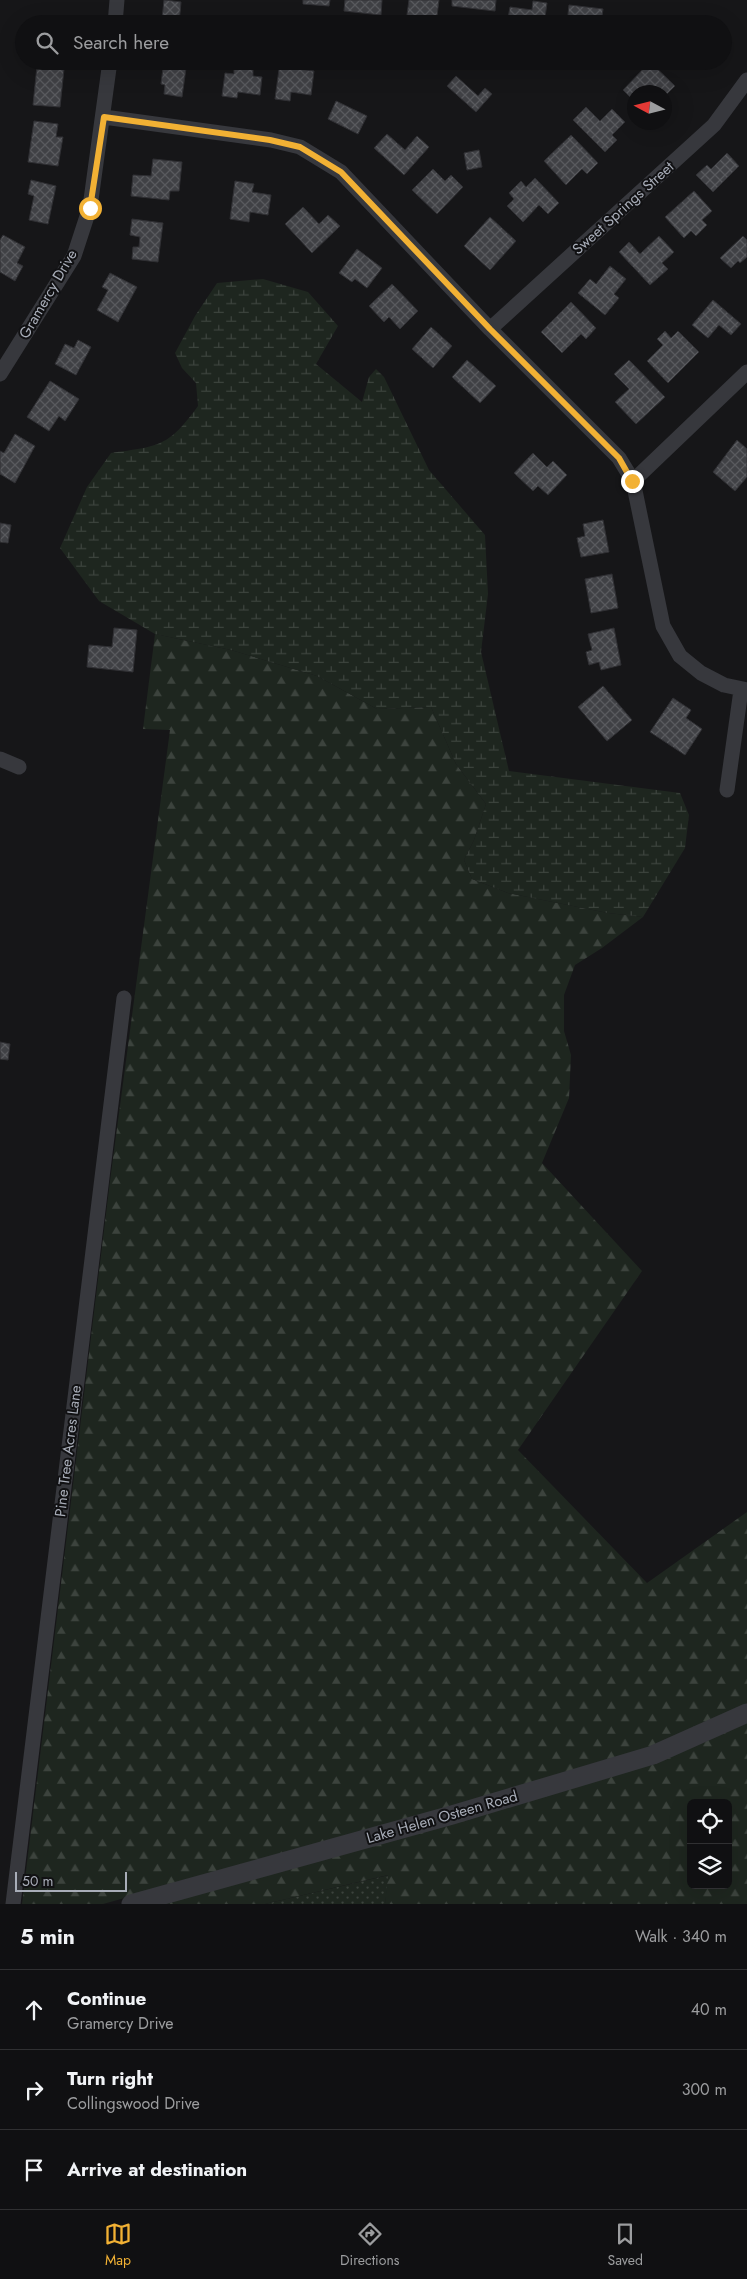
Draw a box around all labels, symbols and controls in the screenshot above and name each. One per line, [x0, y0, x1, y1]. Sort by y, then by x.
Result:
search box [15, 15, 732, 70]
icon: search [33, 29, 61, 57]
text: Search here [73, 29, 169, 56]
north arrow [627, 85, 672, 130]
street label: Sweet Springs Street [567, 156, 679, 260]
route start [79, 197, 102, 220]
street label: Gramercy Drive [13, 245, 83, 343]
route end [621, 470, 644, 493]
street label: Pine Tree Acres Lane [49, 1384, 87, 1518]
street label: Lake Helen Osteen Road [364, 1785, 520, 1849]
map controls [687, 1799, 732, 1889]
button: locate [687, 1799, 732, 1844]
button: layers [687, 1844, 732, 1889]
scale bar [15, 1869, 128, 1892]
text: 50 m [22, 1871, 53, 1891]
text: 5 min [20, 1922, 75, 1952]
text: Walk · 340 m [635, 1925, 727, 1948]
text: Continue [67, 1985, 146, 2012]
icon: ahead [20, 1996, 48, 2024]
text: 40 m [691, 1998, 727, 2021]
text: Gramercy Drive [67, 2012, 174, 2035]
text: Turn right [67, 2065, 153, 2092]
icon: right [20, 2076, 48, 2104]
text: 300 m [682, 2078, 727, 2101]
text: Collingswood Drive [67, 2092, 200, 2115]
icon: arrive [20, 2156, 48, 2184]
text: Arrive at destination [67, 2156, 247, 2183]
tab: Map [104, 2220, 132, 2270]
tab: Directions [340, 2220, 399, 2270]
tab: Saved [607, 2220, 643, 2270]

